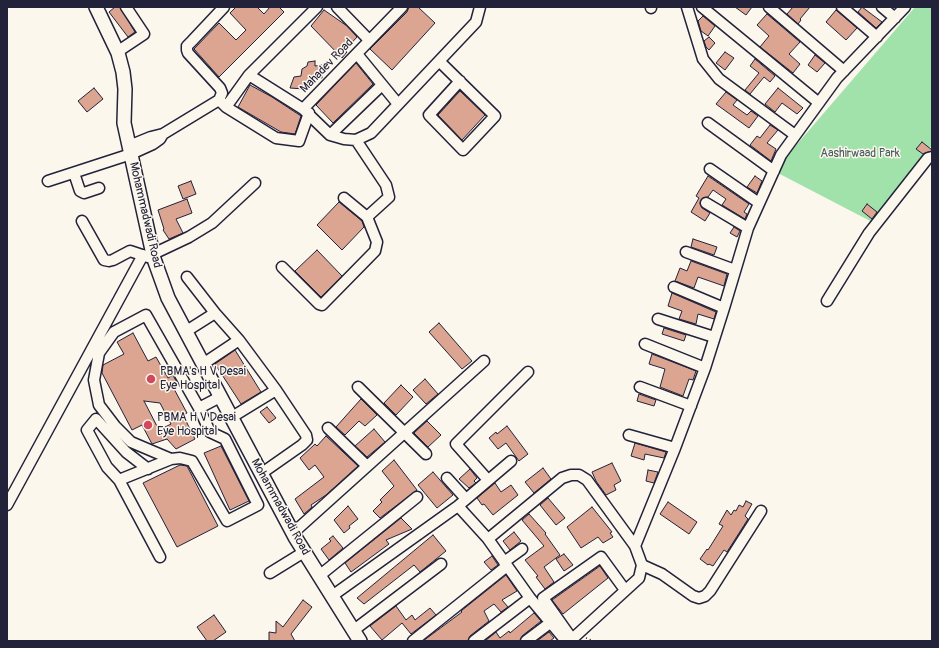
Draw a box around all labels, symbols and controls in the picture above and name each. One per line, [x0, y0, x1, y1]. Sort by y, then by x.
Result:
street label: Mahadev Road [297, 36, 357, 96]
park label: Aashirwaad Park [820, 147, 900, 161]
street label: Mohammadwadi Road [126, 161, 164, 269]
place label: PBMA's H V Desai Eye Hospital [160, 365, 246, 393]
marker: PBMA's H V Desai Eye Hospital [145, 373, 157, 385]
place label: PBMA H V Desai Eye Hospital [157, 411, 236, 439]
marker: PBMA H V Desai Eye Hospital [142, 419, 154, 431]
street label: Mohammadwadi Road [247, 456, 313, 558]

